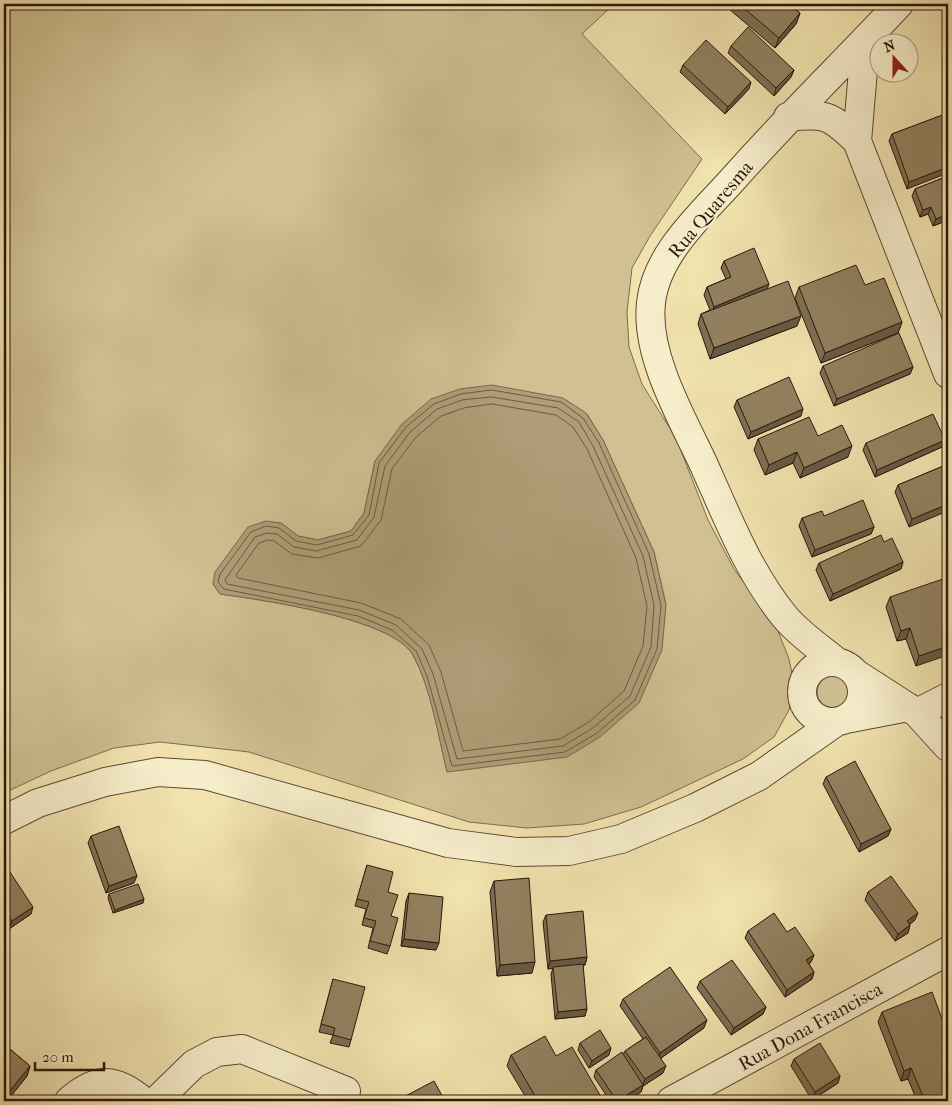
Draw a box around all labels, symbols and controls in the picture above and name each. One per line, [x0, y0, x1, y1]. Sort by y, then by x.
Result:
north arrow [870, 32, 920, 82]
text: N [882, 36, 898, 56]
street label: Rua Quaresma [664, 156, 758, 263]
street label: Rua Dona Francisca [735, 978, 886, 1076]
scale bar [35, 1040, 104, 1072]
text: 20 m [42, 1048, 74, 1066]

